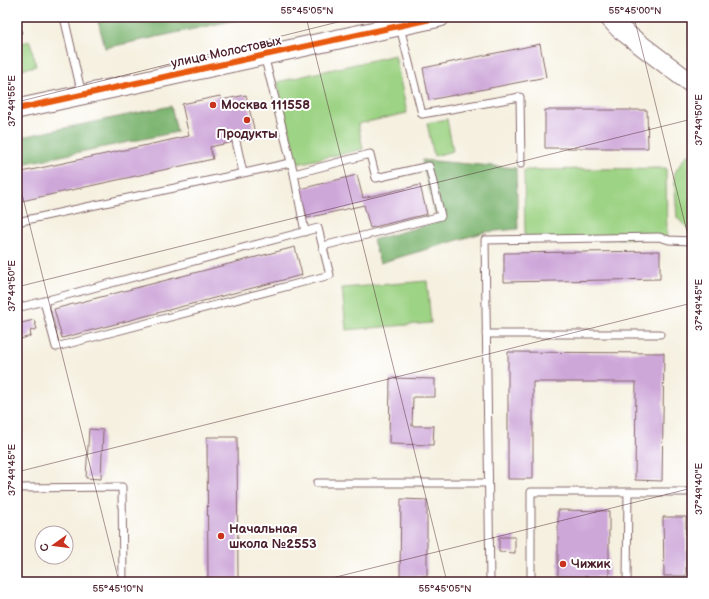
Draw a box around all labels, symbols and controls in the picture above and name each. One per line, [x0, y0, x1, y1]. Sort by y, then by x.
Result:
text: 55°45'05"N [281, 5, 333, 17]
text: 55°45'00"N [608, 5, 662, 17]
street label: улица Молостовых [169, 32, 283, 71]
text: 37°49'55"E [6, 75, 18, 127]
text: 37°49'50"E [693, 94, 705, 146]
place label: Москва 111558 [221, 97, 310, 113]
marker: Москва 111558 [208, 100, 218, 110]
marker: Продукты [242, 115, 252, 125]
place label: Продукты [216, 126, 278, 142]
text: 37°49'50"E [6, 260, 18, 312]
text: 37°49'45"E [693, 279, 705, 331]
text: 37°49'45"E [6, 444, 18, 496]
text: 37°49'40"E [693, 463, 705, 515]
place label: Начальная школа №2553 [229, 521, 317, 552]
north arrow [34, 525, 74, 565]
marker: Начальная школа №2553 [216, 531, 226, 541]
text: С [37, 542, 52, 553]
place label: Чижик [571, 556, 612, 572]
marker: Чижик [558, 559, 568, 569]
text: 55°45'10"N [92, 583, 144, 595]
text: 55°45'05"N [419, 583, 471, 595]

